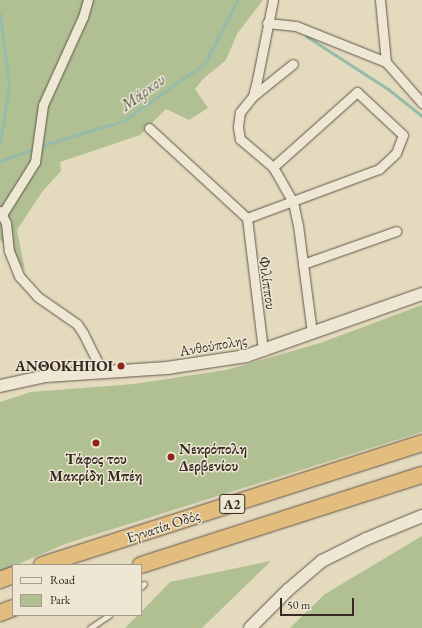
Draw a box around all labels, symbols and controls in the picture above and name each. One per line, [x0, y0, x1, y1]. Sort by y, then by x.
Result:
water label: Μάρκου [117, 70, 169, 116]
street label: Φιλίππου [255, 255, 281, 311]
street label: Ανθούπολης [178, 330, 248, 360]
place label: ΑΝΘΟΚΗΠΟΙ [15, 357, 113, 375]
marker: ΑΝΘΟΚΗΠΟΙ [116, 361, 126, 371]
marker: Τάφος του Μακρίδη Μπέη [91, 438, 101, 448]
place label: Νεκρόπολη Δερβενίου [179, 439, 247, 474]
place label: Τάφος του Μακρίδη Μπέη [49, 449, 143, 484]
marker: Νεκρόπολη Δερβενίου [166, 452, 176, 462]
road number: Α2 [219, 492, 245, 516]
street label: Εγνατία Οδός [124, 506, 202, 546]
legend [12, 564, 142, 616]
text: Road [50, 572, 75, 588]
scale bar [282, 590, 356, 616]
text: Park [50, 592, 70, 608]
text: 50 m [287, 597, 310, 613]

